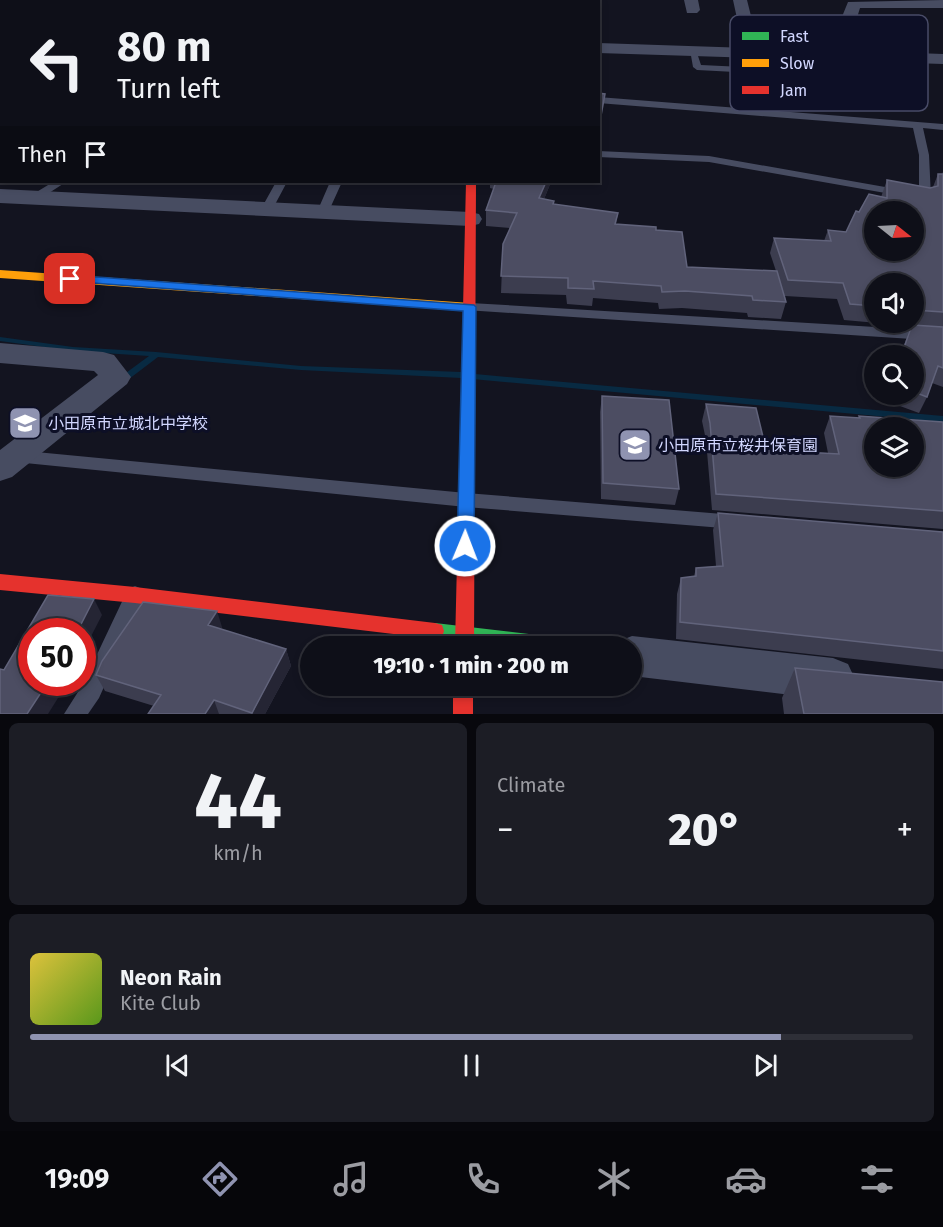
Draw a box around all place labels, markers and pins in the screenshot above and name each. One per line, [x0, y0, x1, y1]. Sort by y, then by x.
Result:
pin [44, 253, 95, 304]
school or university icon: 小田原市立城北中学校 [7, 405, 43, 441]
place label: 小田原市立城北中学校 [48, 414, 208, 433]
school or university icon: 小田原市立桜井保育園 [617, 427, 653, 463]
place label: 小田原市立桜井保育園 [658, 436, 818, 455]

